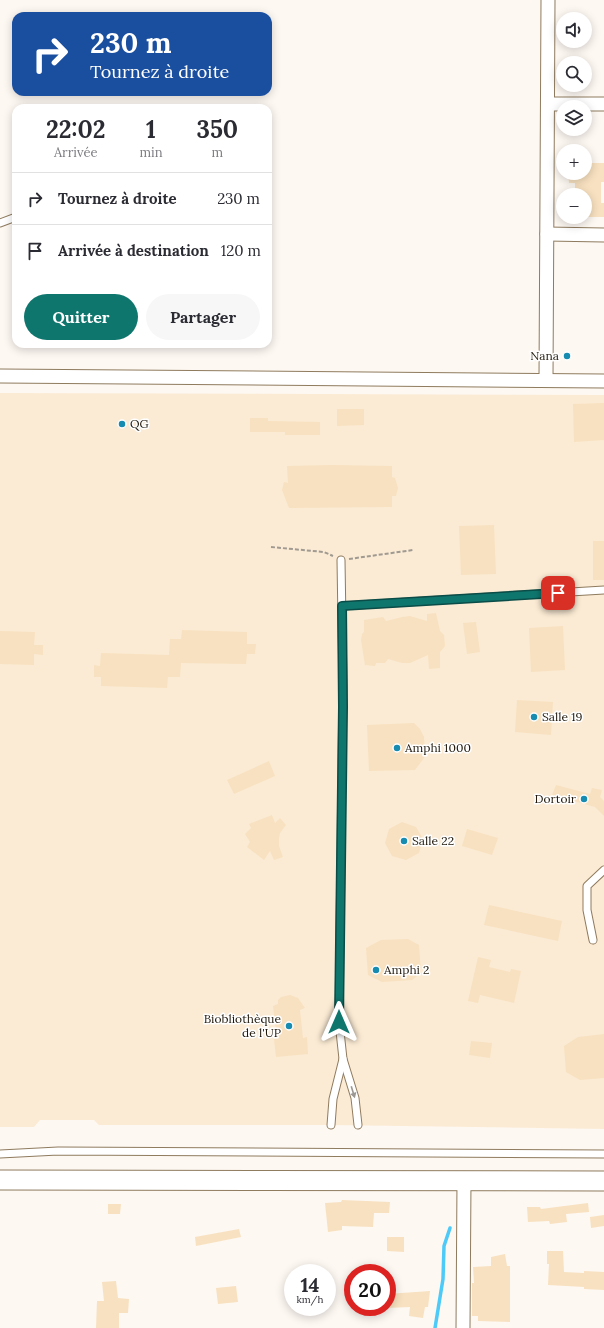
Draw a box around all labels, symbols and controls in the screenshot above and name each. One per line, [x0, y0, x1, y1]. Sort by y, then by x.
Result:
map controls [556, 12, 592, 224]
button: sound [556, 12, 592, 48]
text: 230 m [90, 25, 172, 61]
icon: right [24, 28, 76, 80]
button: search [556, 56, 592, 92]
text: Tournez à droite [90, 60, 229, 83]
button: layers [556, 100, 592, 136]
text: 22:02 [46, 114, 106, 145]
text: 1 [146, 114, 156, 145]
text: 350 [196, 114, 238, 145]
text: Arrivée [54, 144, 97, 161]
text: min [139, 144, 163, 161]
text: m [211, 144, 223, 161]
button: + [556, 144, 592, 180]
icon: right [24, 188, 46, 210]
button: − [556, 188, 592, 224]
text: Tournez à droite [58, 189, 177, 208]
text: 230 m [217, 189, 260, 208]
icon: arrive [24, 240, 46, 262]
text: Arrivée à destination [58, 241, 209, 260]
text: 120 m [221, 241, 261, 260]
button: Quitter [24, 294, 138, 340]
button: Partager [146, 294, 260, 340]
place label: Nana [530, 348, 559, 363]
marker: Nana [562, 351, 572, 361]
place label: QG [130, 416, 149, 431]
marker: QG [117, 419, 127, 429]
pin [541, 576, 575, 610]
icon: arrive [547, 582, 569, 604]
place label: Salle 19 [542, 709, 583, 724]
marker: Salle 19 [529, 712, 539, 722]
place label: Amphi 1000 [404, 740, 471, 755]
marker: Amphi 1000 [392, 743, 402, 753]
place label: Dortoir [535, 791, 577, 806]
marker: Dortoir [579, 794, 589, 804]
place label: Salle 22 [412, 833, 454, 848]
marker: Salle 22 [399, 836, 409, 846]
place label: Amphi 2 [383, 962, 430, 977]
marker: Amphi 2 [371, 965, 381, 975]
position arrow [318, 1001, 360, 1043]
place label: Biobliothèque de l'UP [204, 1011, 281, 1040]
marker: Biobliothèque de l'UP [284, 1021, 294, 1031]
one-way arrow [350, 1086, 356, 1098]
speed limit sign: 20 [344, 1264, 396, 1316]
text: 14 [300, 1272, 320, 1297]
text: km/h [296, 1293, 324, 1306]

